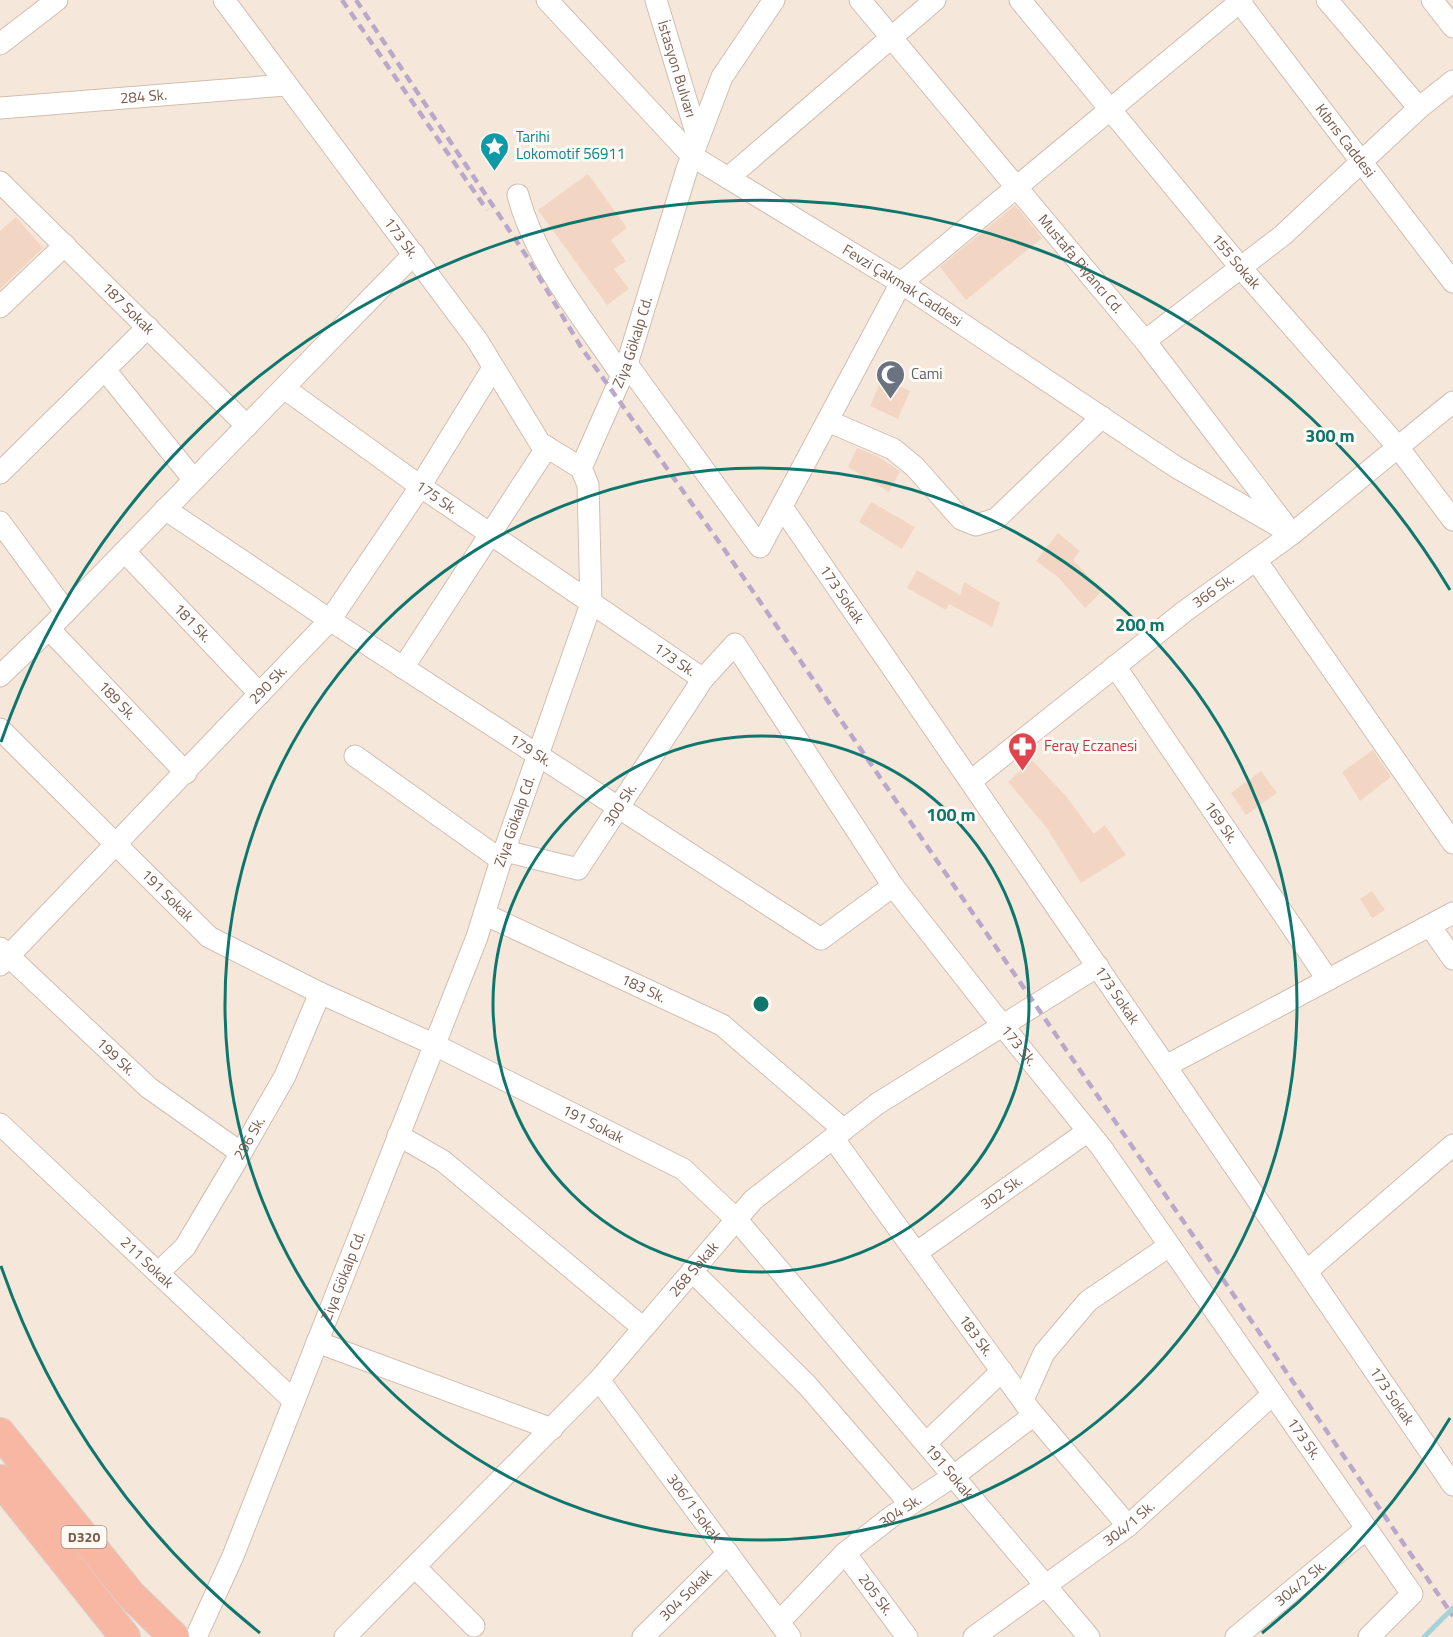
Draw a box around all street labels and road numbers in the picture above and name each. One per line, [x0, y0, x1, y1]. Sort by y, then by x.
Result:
street label: İstasyon Bulvarı [652, 17, 703, 120]
street label: 284 Sk. [119, 83, 168, 109]
street label: Kıbrıs Caddesi [1310, 99, 1382, 182]
street label: Mustafa Piyancı Cd. [1033, 209, 1129, 318]
street label: 173 Sk. [378, 212, 425, 264]
street label: 155 Sokak [1206, 228, 1266, 294]
street label: Fevzi Çakmak Caddesi [838, 238, 967, 332]
street label: 187 Sokak [97, 277, 160, 340]
street label: Ziya Gökalp Cd. [606, 294, 658, 391]
street label: 175 Sk. [411, 474, 463, 520]
street label: 173 Sokak [814, 560, 871, 628]
street label: 366 Sk. [1187, 567, 1239, 613]
street label: 181 Sk. [168, 598, 217, 648]
street label: 173 Sk. [649, 637, 701, 682]
street label: 290 Sk. [243, 659, 292, 709]
street label: 189 Sk. [93, 675, 142, 725]
street label: 179 Sk. [505, 727, 557, 772]
street label: Ziya Gökalp Cd. [488, 773, 541, 870]
street label: 300 Sk. [597, 779, 642, 831]
street label: 169 Sk. [1199, 796, 1244, 848]
street label: 191 Sokak [136, 864, 199, 927]
street label: 173 Sokak [1089, 961, 1146, 1029]
street label: 183 Sk. [618, 968, 670, 1008]
street label: 173 Sk. [995, 1020, 1043, 1071]
street label: 199 Sk. [91, 1032, 141, 1081]
street label: 191 Sokak [558, 1098, 628, 1149]
street label: 296 Sk. [227, 1112, 271, 1164]
street label: 302 Sk. [975, 1169, 1027, 1215]
street label: Ziya Gökalp Cd. [315, 1227, 371, 1324]
street label: 211 Sokak [115, 1231, 179, 1293]
street label: 268 Sokak [663, 1236, 724, 1302]
street label: 183 Sk. [953, 1310, 1000, 1361]
street label: 173 Sokak [1364, 1362, 1421, 1430]
street label: 173 Sk. [1282, 1413, 1327, 1465]
street label: 191 Sokak [919, 1438, 980, 1504]
street label: 306/1 Sokak [661, 1469, 728, 1547]
street label: 304 Sk. [874, 1488, 926, 1533]
street label: 304/1 Sk. [1098, 1495, 1160, 1552]
road number: D320 [62, 1526, 106, 1548]
street label: 304/2 Sk. [1269, 1554, 1331, 1611]
street label: 304 Sokak [654, 1563, 717, 1626]
street label: 205 Sk. [853, 1569, 900, 1620]

